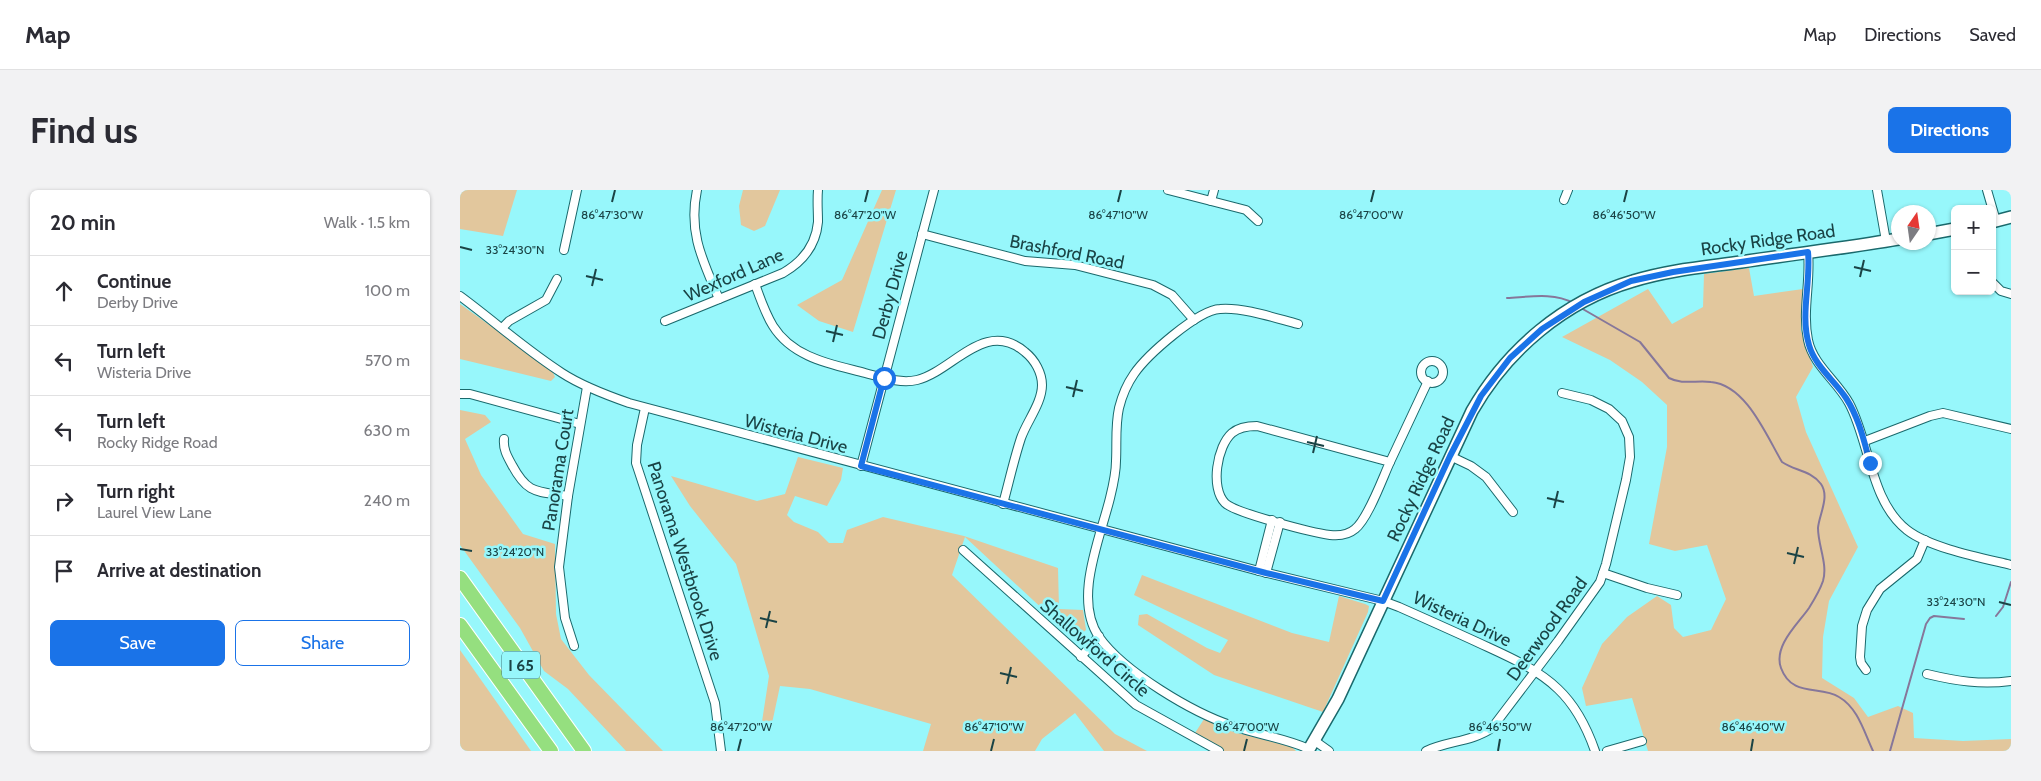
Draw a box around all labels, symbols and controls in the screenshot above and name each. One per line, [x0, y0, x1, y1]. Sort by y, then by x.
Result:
text: Map [25, 20, 71, 49]
text: Map [1803, 24, 1836, 46]
text: Directions [1864, 24, 1941, 46]
text: Saved [1969, 24, 2016, 46]
button: Directions [1888, 107, 2011, 153]
text: Find us [30, 109, 138, 152]
north arrow [1891, 205, 1936, 250]
map controls [1951, 205, 1996, 295]
button: + [1951, 205, 1996, 250]
text: 86°47'30"W [581, 207, 644, 222]
text: 86°47'20"W [834, 207, 897, 222]
text: 86°47'10"W [1088, 207, 1148, 222]
text: 86°47'00"W [1339, 207, 1404, 222]
text: 86°46'50"W [1592, 207, 1656, 222]
text: 20 min [50, 210, 116, 235]
text: Walk · 1.5 km [324, 213, 410, 232]
street label: Rocky Ridge Road [1699, 220, 1837, 260]
street label: Brashford Road [1008, 230, 1126, 274]
text: 33°24'30"N [486, 242, 544, 257]
street label: Wexford Lane [681, 243, 787, 307]
street label: Derby Drive [868, 248, 912, 342]
button: − [1951, 250, 1996, 295]
text: Continue [97, 270, 171, 293]
icon: ahead [50, 277, 78, 305]
text: 100 m [365, 281, 410, 300]
text: Derby Drive [97, 293, 178, 312]
text: Turn left [97, 340, 165, 363]
icon: left [50, 347, 78, 375]
text: 570 m [365, 351, 410, 370]
text: Wisteria Drive [97, 363, 191, 382]
route start [873, 367, 896, 390]
street label: Panorama Court [537, 407, 579, 533]
text: Turn left [97, 410, 165, 433]
street label: Wisteria Drive [742, 410, 850, 458]
street label: Rocky Ridge Road [1382, 413, 1460, 545]
icon: left [50, 417, 78, 445]
text: 630 m [363, 421, 410, 440]
text: Rocky Ridge Road [97, 433, 218, 452]
route end [1859, 452, 1882, 475]
street label: Panorama Westbrook Drive [642, 459, 728, 663]
text: Turn right [97, 480, 175, 503]
icon: right [50, 487, 78, 515]
text: 240 m [364, 491, 410, 510]
text: Laurel View Lane [97, 503, 212, 522]
text: 33°24'20"N [486, 544, 544, 559]
icon: arrive [50, 557, 78, 585]
text: Arrive at destination [97, 559, 261, 582]
street label: Deerwood Road [1502, 573, 1592, 685]
street label: Wisteria Drive [1409, 587, 1515, 651]
text: 33°24'30"N [1927, 594, 1985, 609]
street label: Shallowford Circle [1036, 595, 1154, 701]
button: Save [50, 620, 225, 666]
button: Share [235, 620, 410, 666]
road number: I 65 [502, 652, 540, 678]
text: 86°47'20"W [710, 719, 773, 734]
text: 86°47'10"W [964, 719, 1024, 734]
text: 86°47'00"W [1215, 719, 1280, 734]
text: 86°46'50"W [1468, 719, 1532, 734]
text: 86°46'40"W [1721, 719, 1785, 734]

